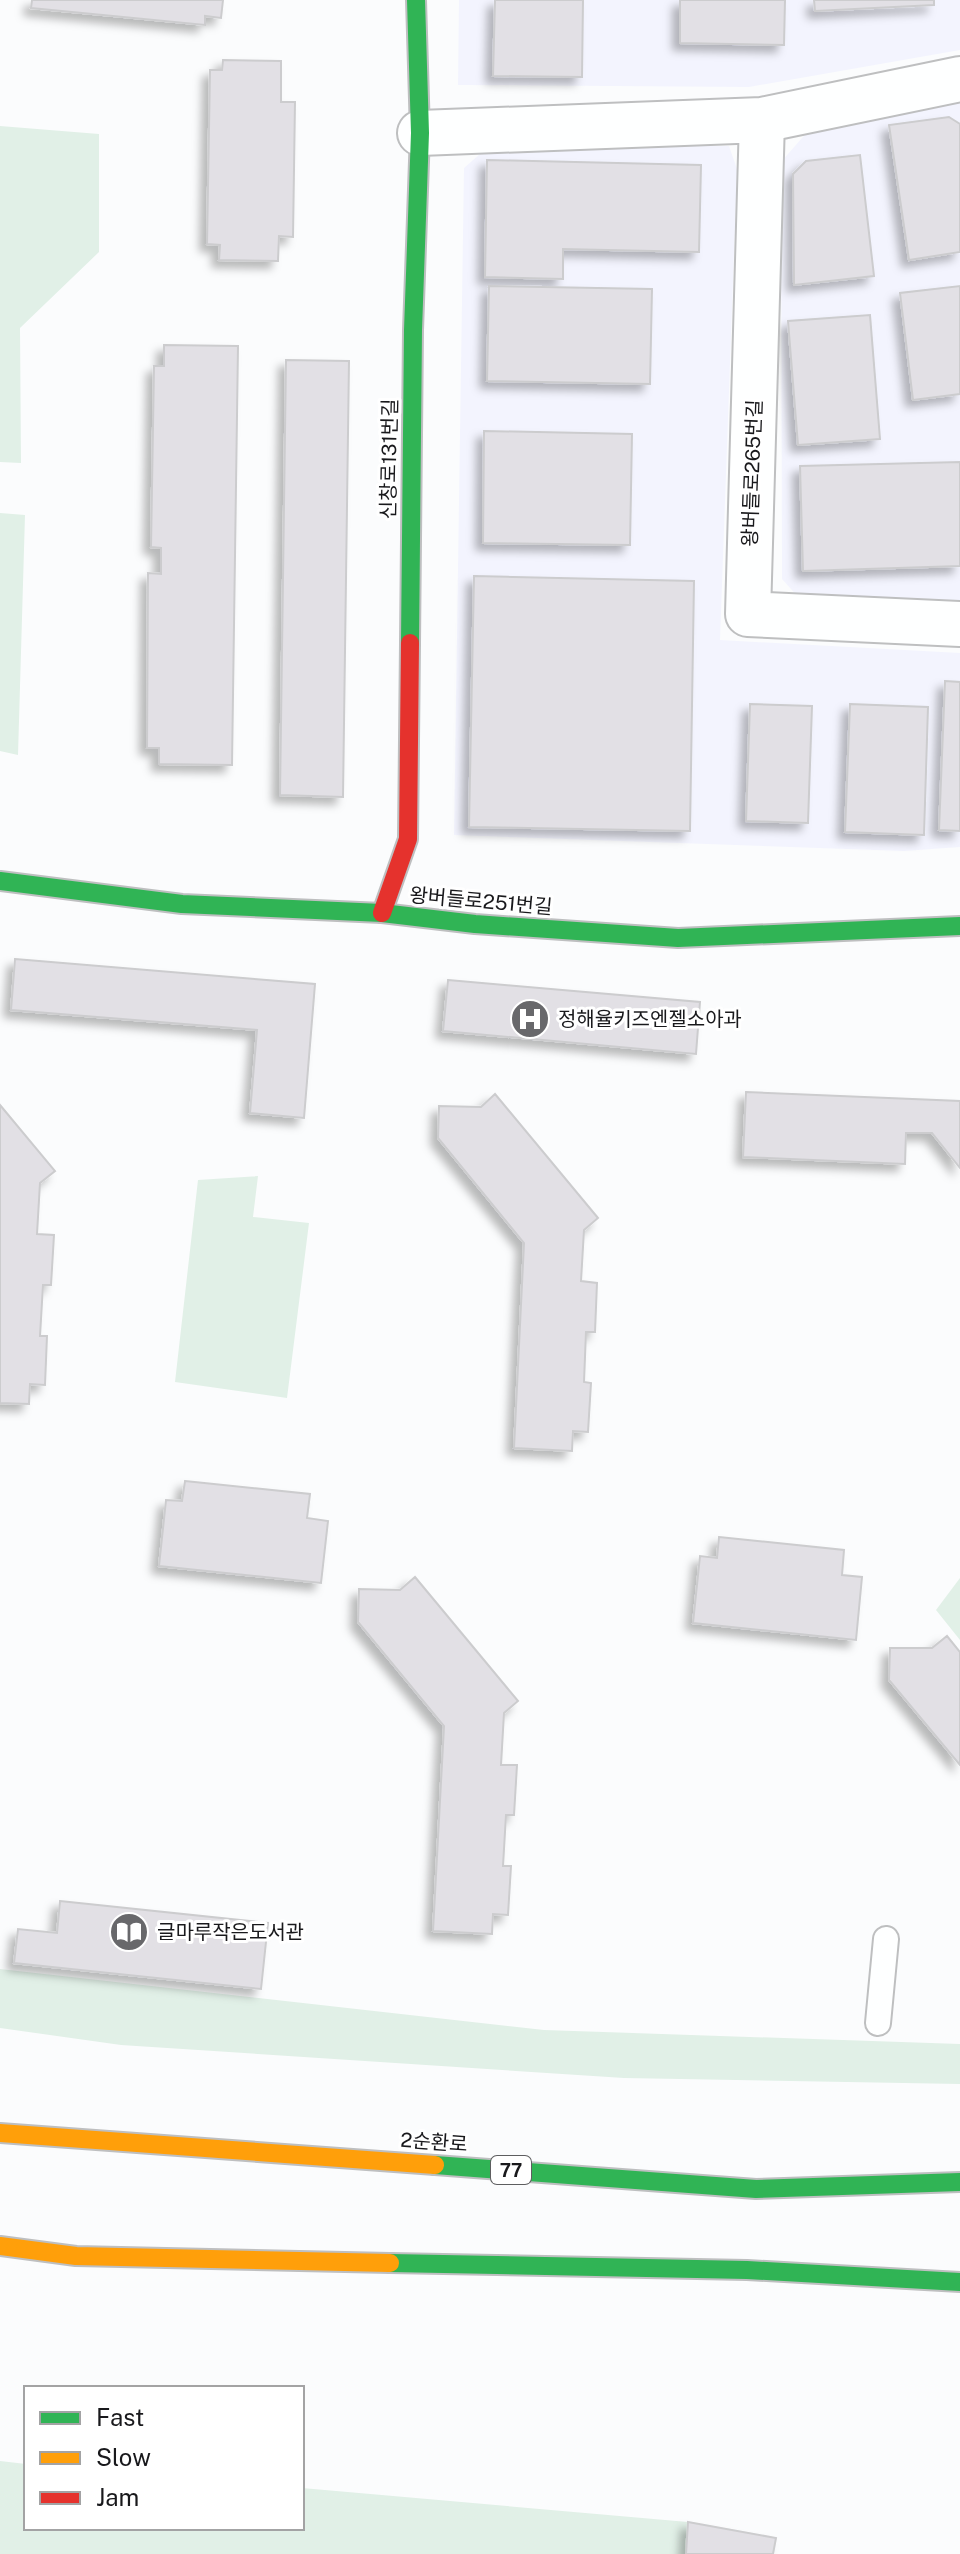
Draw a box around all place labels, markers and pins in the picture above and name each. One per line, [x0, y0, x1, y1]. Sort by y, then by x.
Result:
hospital icon: 정해율키즈엔젤소아과 [509, 998, 551, 1040]
place label: 정해율키즈엔젤소아과 [558, 1007, 742, 1031]
library icon: 글마루작은도서관 [108, 1911, 150, 1953]
place label: 글마루작은도서관 [157, 1920, 304, 1944]

